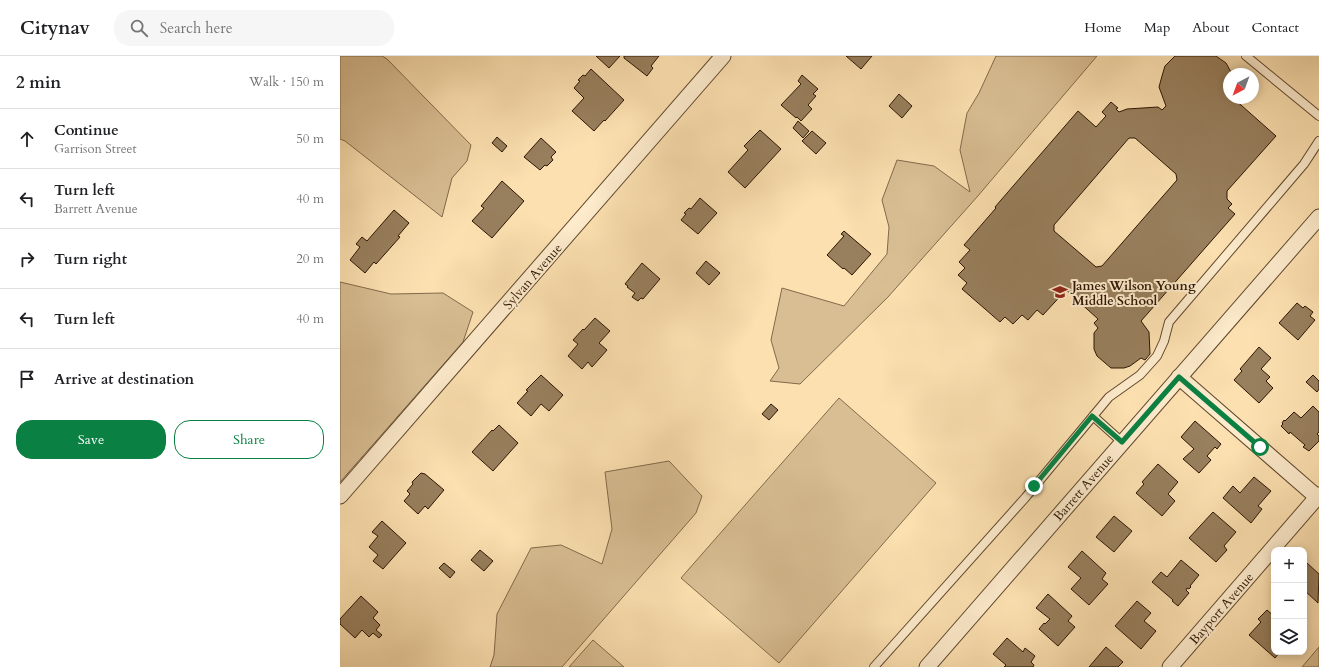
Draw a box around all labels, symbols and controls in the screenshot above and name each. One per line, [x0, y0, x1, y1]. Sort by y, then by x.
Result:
search box [114, 10, 394, 46]
text: Citynav [20, 15, 90, 41]
icon: search [128, 17, 150, 39]
text: Search here [160, 18, 233, 38]
text: Home [1084, 18, 1122, 37]
text: Map [1144, 18, 1170, 37]
text: About [1192, 18, 1229, 37]
text: Contact [1251, 18, 1299, 37]
north arrow [1223, 68, 1259, 104]
text: 2 min [16, 71, 61, 94]
text: Walk · 150 m [249, 73, 324, 91]
text: Continue [54, 120, 119, 140]
icon: ahead [16, 128, 38, 150]
text: 50 m [296, 130, 324, 148]
text: Garrison Street [54, 140, 137, 158]
text: Turn left [54, 180, 115, 200]
icon: left [16, 188, 38, 210]
text: 40 m [296, 190, 324, 208]
text: Barrett Avenue [54, 200, 138, 218]
street label: Sylvan Avenue [499, 240, 566, 313]
icon: right [16, 248, 38, 270]
text: Turn right [54, 249, 127, 269]
text: 20 m [296, 250, 324, 268]
place label: James Wilson Young Middle School [1070, 277, 1196, 310]
school or university icon: James Wilson Young Middle School [1051, 283, 1069, 301]
icon: left [16, 308, 38, 330]
text: Turn left [54, 309, 115, 329]
text: 40 m [296, 310, 324, 328]
icon: arrive [16, 368, 38, 390]
text: Arrive at destination [54, 369, 194, 389]
button: Save [16, 420, 166, 459]
button: Share [174, 420, 324, 459]
route start [1251, 438, 1269, 456]
street label: Barrett Avenue [1050, 450, 1118, 525]
route end [1025, 477, 1043, 495]
map controls [1271, 547, 1307, 655]
button: + [1271, 547, 1307, 583]
street label: Bayport Avenue [1186, 569, 1258, 648]
button: − [1271, 583, 1307, 619]
button: layers [1271, 619, 1307, 655]

